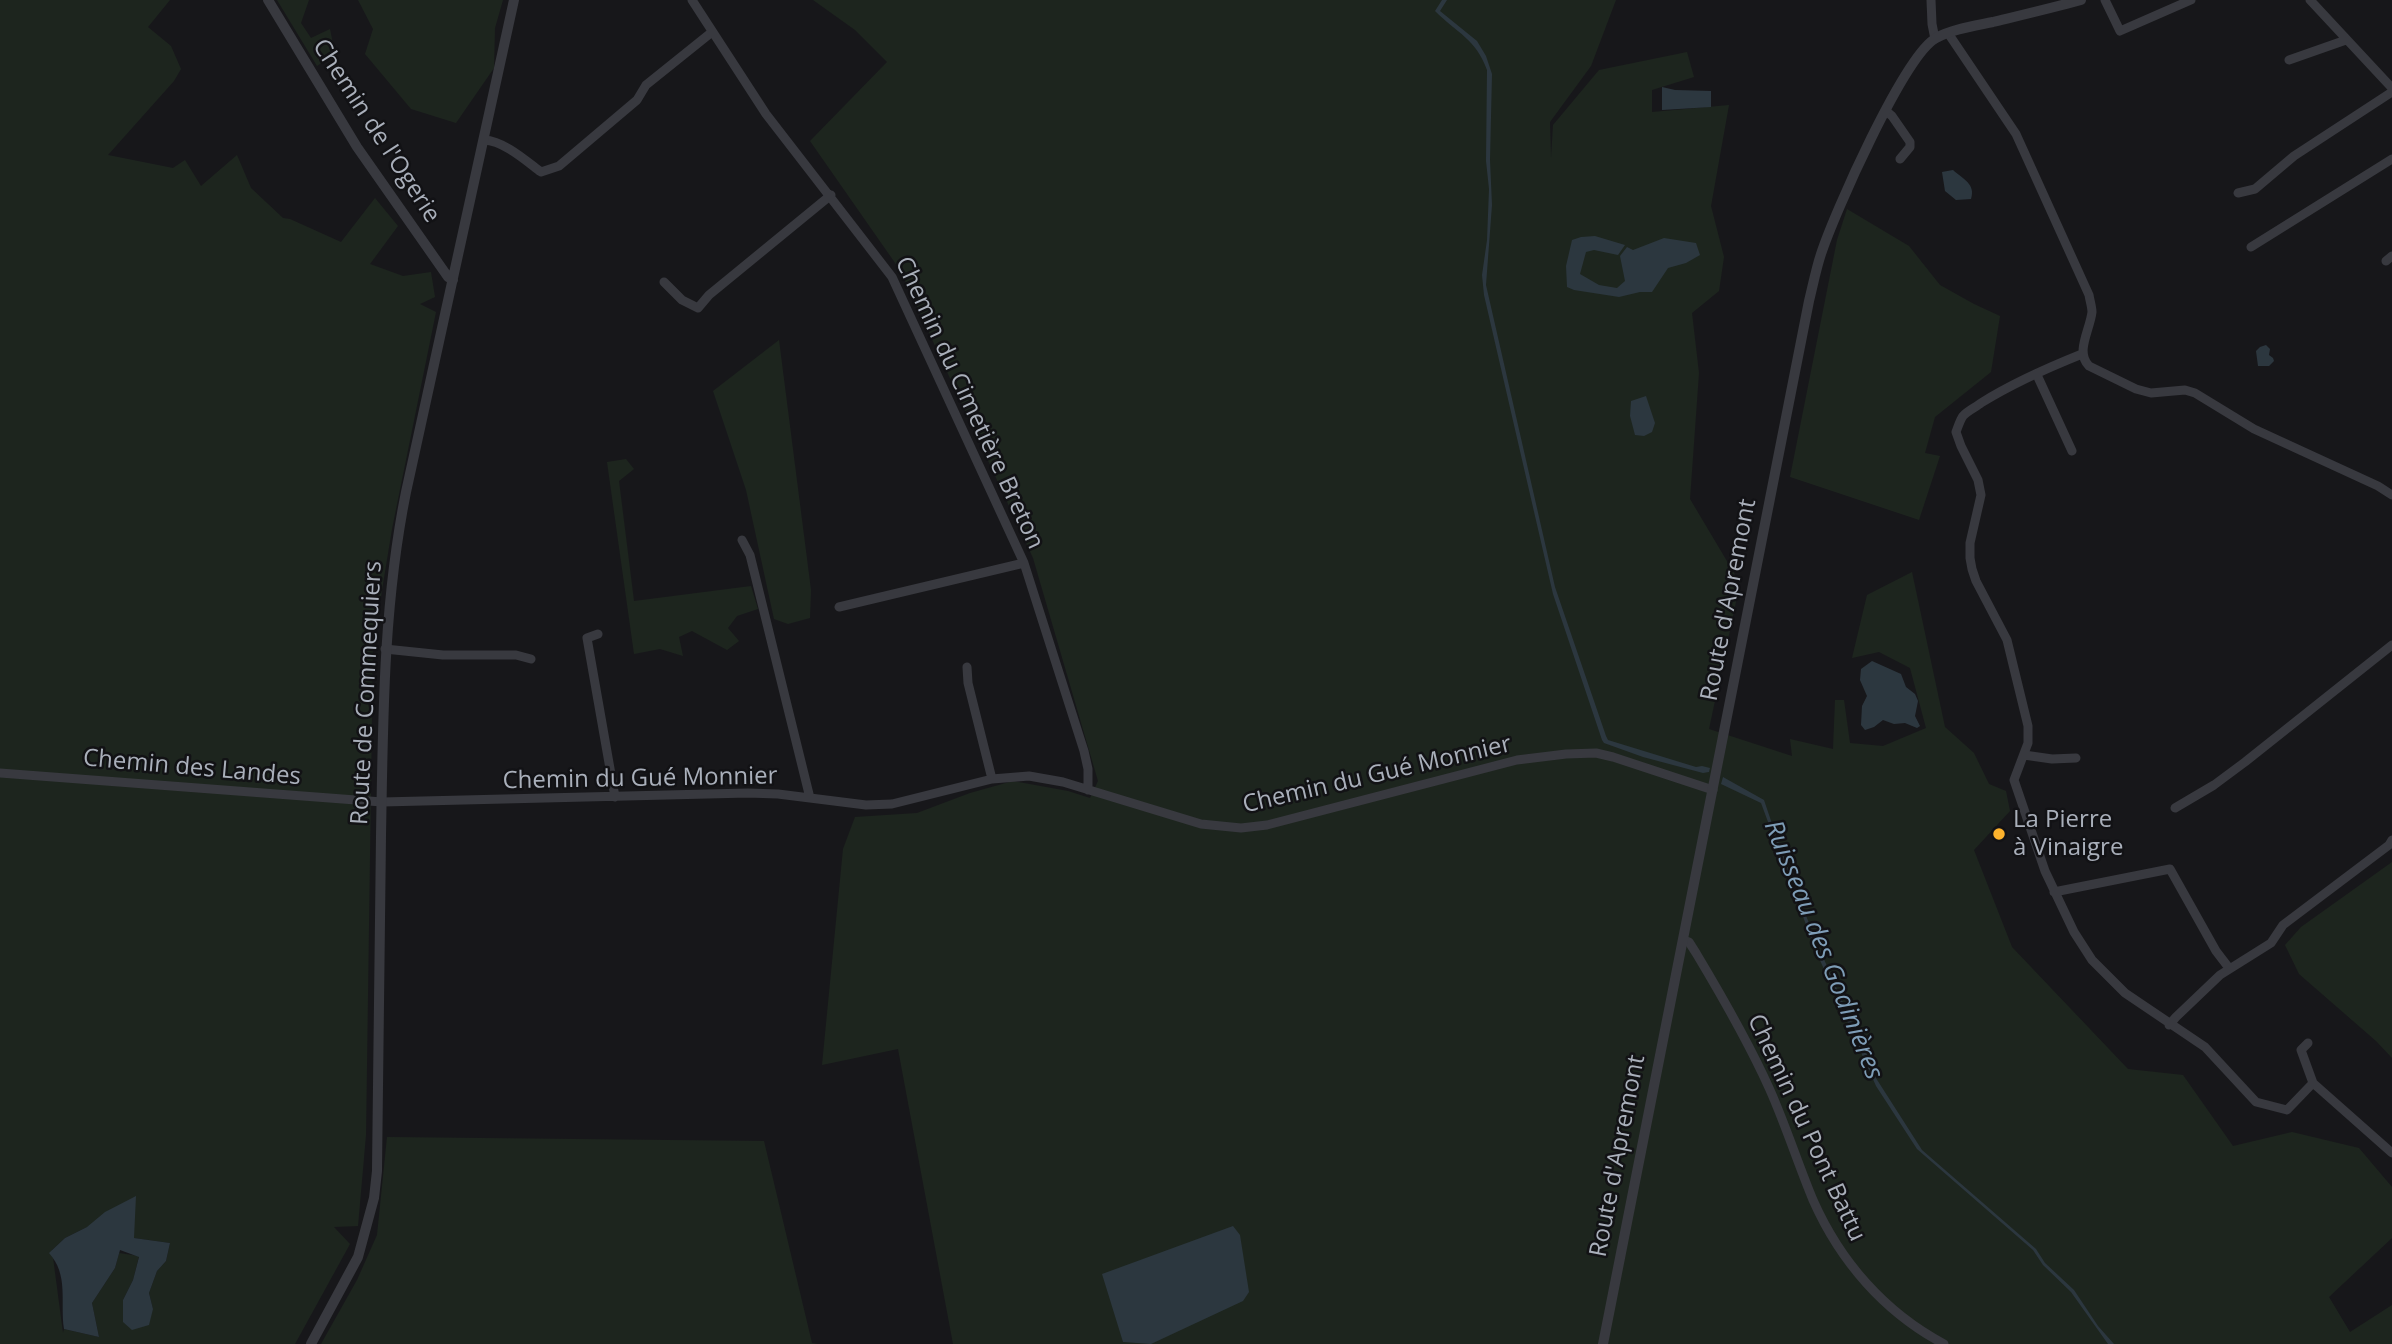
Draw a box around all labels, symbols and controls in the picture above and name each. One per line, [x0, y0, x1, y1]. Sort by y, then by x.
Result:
street label: Chemin de l'Ogerie [306, 34, 446, 228]
street label: Chemin du Cimetière Breton [889, 252, 1049, 554]
street label: Route d'Apremont [1695, 497, 1763, 703]
street label: Route de Commequiers [346, 560, 388, 826]
street label: Chemin du Gué Monnier [1240, 730, 1514, 820]
street label: Chemin des Landes [82, 744, 302, 792]
street label: Chemin du Gué Monnier [502, 762, 778, 796]
place label: La Pierre à Vinaigre [2013, 806, 2123, 862]
water label: Ruisseau des Godinières [1757, 816, 1889, 1084]
marker: La Pierre à Vinaigre [1991, 826, 2007, 842]
street label: Chemin du Pont Battu [1741, 1010, 1871, 1246]
street label: Route d'Apremont [1584, 1053, 1652, 1259]

